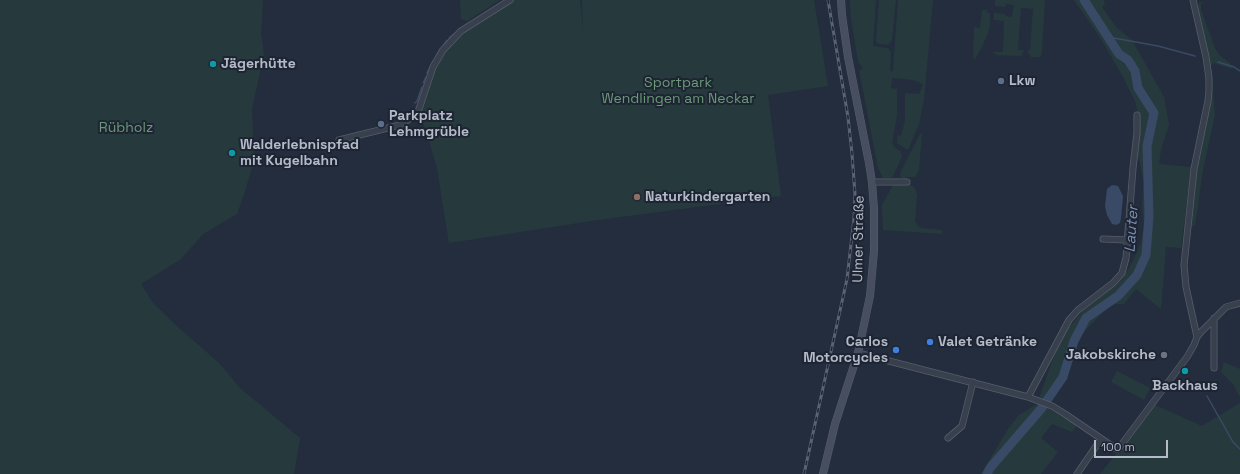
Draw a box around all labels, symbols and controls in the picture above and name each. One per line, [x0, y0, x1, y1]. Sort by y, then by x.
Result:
place label: Jägerhütte [221, 56, 296, 72]
marker: Jägerhütte [208, 59, 218, 69]
place label: Lkw [1009, 73, 1035, 89]
park label: Sportpark Wendlingen am Neckar [601, 75, 755, 108]
marker: Lkw [996, 76, 1006, 86]
place label: Parkplatz Lehmgrüble [389, 108, 469, 140]
marker: Parkplatz Lehmgrüble [376, 119, 386, 129]
park label: Rübholz [99, 120, 153, 136]
place label: Walderlebnispfad mit Kugelbahn [240, 137, 359, 170]
marker: Walderlebnispfad mit Kugelbahn [227, 148, 237, 158]
place label: Naturkindergarten [645, 189, 770, 205]
marker: Naturkindergarten [632, 192, 642, 202]
street label: Ulmer Straße [850, 195, 868, 283]
water label: Lauter [1121, 205, 1143, 253]
place label: Carlos Motorcycles [803, 334, 888, 366]
place label: Valet Getränke [938, 334, 1037, 350]
marker: Valet Getränke [925, 337, 935, 347]
marker: Carlos Motorcycles [891, 345, 901, 355]
place label: Jakobskirche [1066, 347, 1156, 363]
marker: Jakobskirche [1159, 350, 1169, 360]
marker: Backhaus [1180, 366, 1190, 376]
place label: Backhaus [1152, 378, 1218, 394]
scale bar [1096, 432, 1170, 458]
text: 100 m [1101, 439, 1135, 455]

